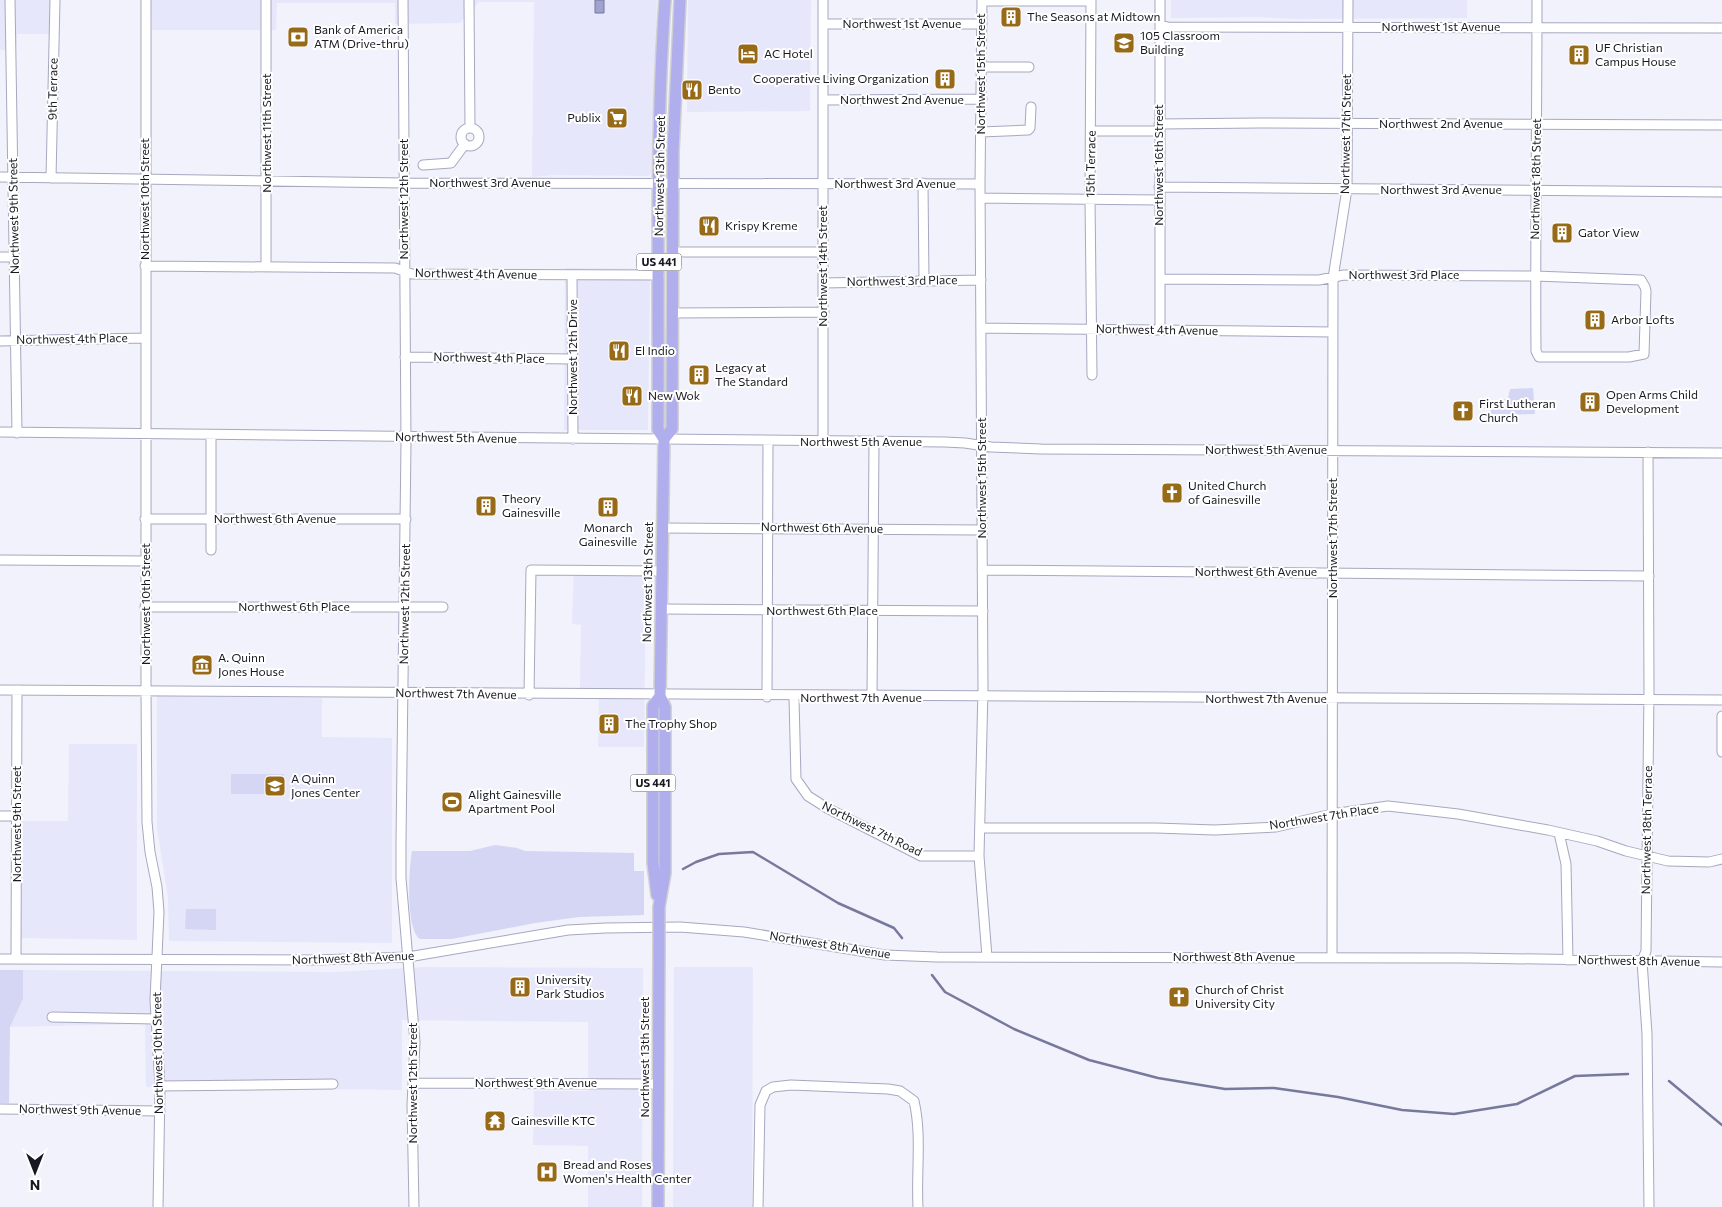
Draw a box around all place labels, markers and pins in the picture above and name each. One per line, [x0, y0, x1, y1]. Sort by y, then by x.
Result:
building icon: The Seasons at Midtown [999, 5, 1023, 29]
place label: The Seasons at Midtown [1027, 9, 1160, 23]
place label: Bank of America ATM (Drive-thru) [314, 22, 409, 50]
bank icon: Bank of America ATM (Drive-thru) [286, 25, 310, 49]
place label: 105 Classroom Building [1140, 28, 1220, 56]
school or university icon: 105 Classroom Building [1112, 31, 1136, 55]
place label: UF Christian Campus House [1595, 40, 1676, 68]
hotel icon: AC Hotel [736, 42, 760, 66]
building icon: UF Christian Campus House [1567, 43, 1591, 67]
place label: AC Hotel [764, 46, 813, 60]
building icon: Cooperative Living Organization [933, 67, 957, 91]
place label: Cooperative Living Organization [753, 71, 929, 85]
restaurant icon: Bento [680, 78, 704, 102]
place label: Bento [708, 82, 741, 96]
supermarket icon: Publix [605, 106, 629, 130]
place label: Publix [567, 110, 602, 124]
restaurant icon: Krispy Kreme [697, 214, 721, 238]
place label: Krispy Kreme [725, 218, 798, 232]
building icon: Gator View [1550, 221, 1574, 245]
place label: Gator View [1578, 225, 1640, 239]
building icon: Arbor Lofts [1583, 308, 1607, 332]
place label: Arbor Lofts [1611, 312, 1675, 326]
restaurant icon: El Indio [607, 339, 631, 363]
place label: El Indio [635, 343, 675, 357]
place label: Legacy at The Standard [715, 360, 788, 388]
building icon: Legacy at The Standard [687, 363, 711, 387]
restaurant icon: New Wok [620, 384, 644, 408]
place label: Open Arms Child Development [1606, 387, 1698, 415]
place label: New Wok [648, 388, 701, 402]
building icon: Open Arms Child Development [1578, 390, 1602, 414]
place label: First Lutheran Church [1479, 396, 1556, 424]
church icon: First Lutheran Church [1451, 399, 1475, 423]
place label: United Church of Gainesville [1188, 478, 1266, 506]
church icon: United Church of Gainesville [1160, 481, 1184, 505]
place label: Theory Gainesville [502, 491, 560, 519]
building icon: Theory Gainesville [474, 494, 498, 518]
building icon: Monarch Gainesville [596, 495, 620, 519]
place label: Monarch Gainesville [579, 520, 637, 548]
place label: A. Quinn Jones House [218, 650, 284, 679]
museum icon: A. Quinn Jones House [190, 653, 214, 677]
building icon: The Trophy Shop [597, 712, 621, 736]
place label: The Trophy Shop [625, 716, 717, 730]
place label: A Quinn Jones Center [291, 771, 360, 800]
school or university icon: A Quinn Jones Center [263, 774, 287, 798]
place label: Alight Gainesville Apartment Pool [468, 787, 561, 815]
sports icon: Alight Gainesville Apartment Pool [440, 790, 464, 814]
place label: University Park Studios [536, 972, 604, 1000]
building icon: University Park Studios [508, 975, 532, 999]
place label: Church of Christ University City [1195, 982, 1284, 1010]
church icon: Church of Christ University City [1167, 985, 1191, 1009]
temple icon: Gainesville KTC [483, 1109, 507, 1133]
place label: Gainesville KTC [511, 1113, 595, 1127]
place label: Bread and Roses Women's Health Center [563, 1157, 692, 1185]
hospital icon: Bread and Roses Women's Health Center [535, 1160, 559, 1184]

